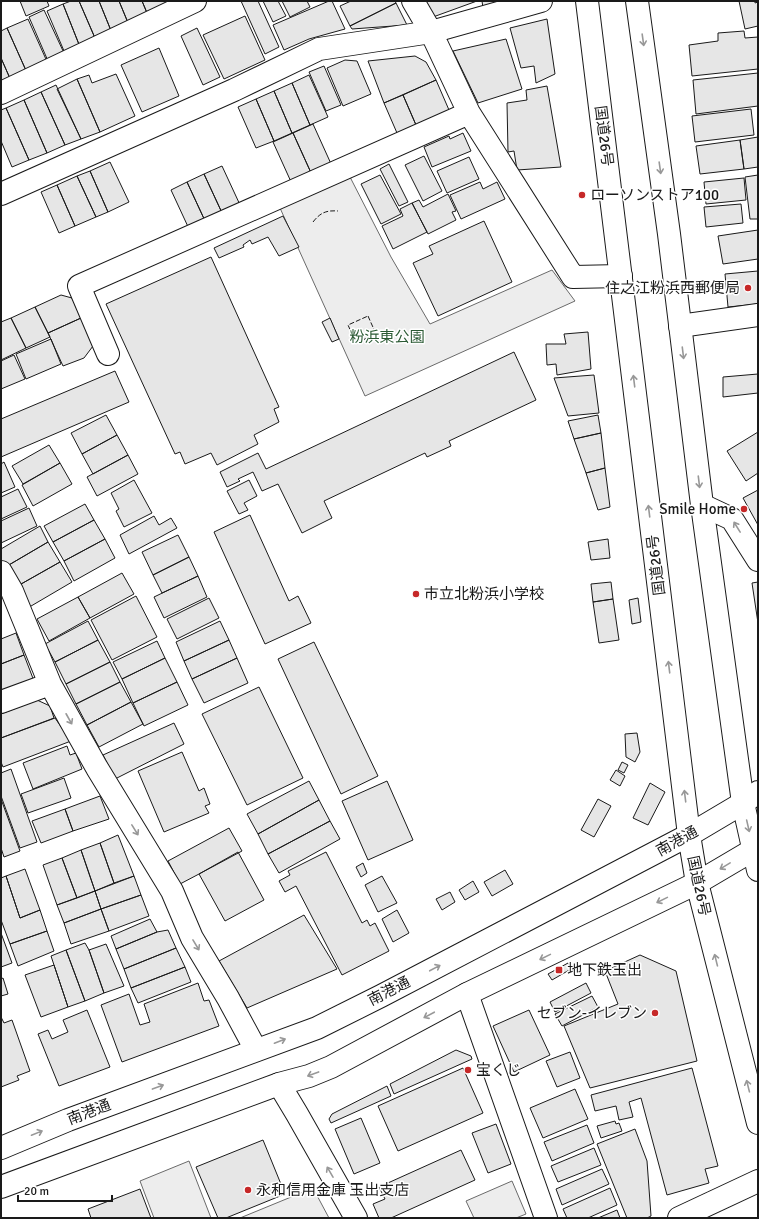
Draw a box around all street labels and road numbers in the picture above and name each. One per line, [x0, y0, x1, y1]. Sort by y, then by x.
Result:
street label: 国道26号 [591, 105, 617, 167]
street label: 国道26号 [643, 534, 669, 596]
street label: 南港通 [653, 822, 701, 860]
street label: 国道26号 [684, 854, 714, 918]
street label: 南港通 [365, 973, 413, 1009]
street label: 南港通 [65, 1096, 113, 1128]

